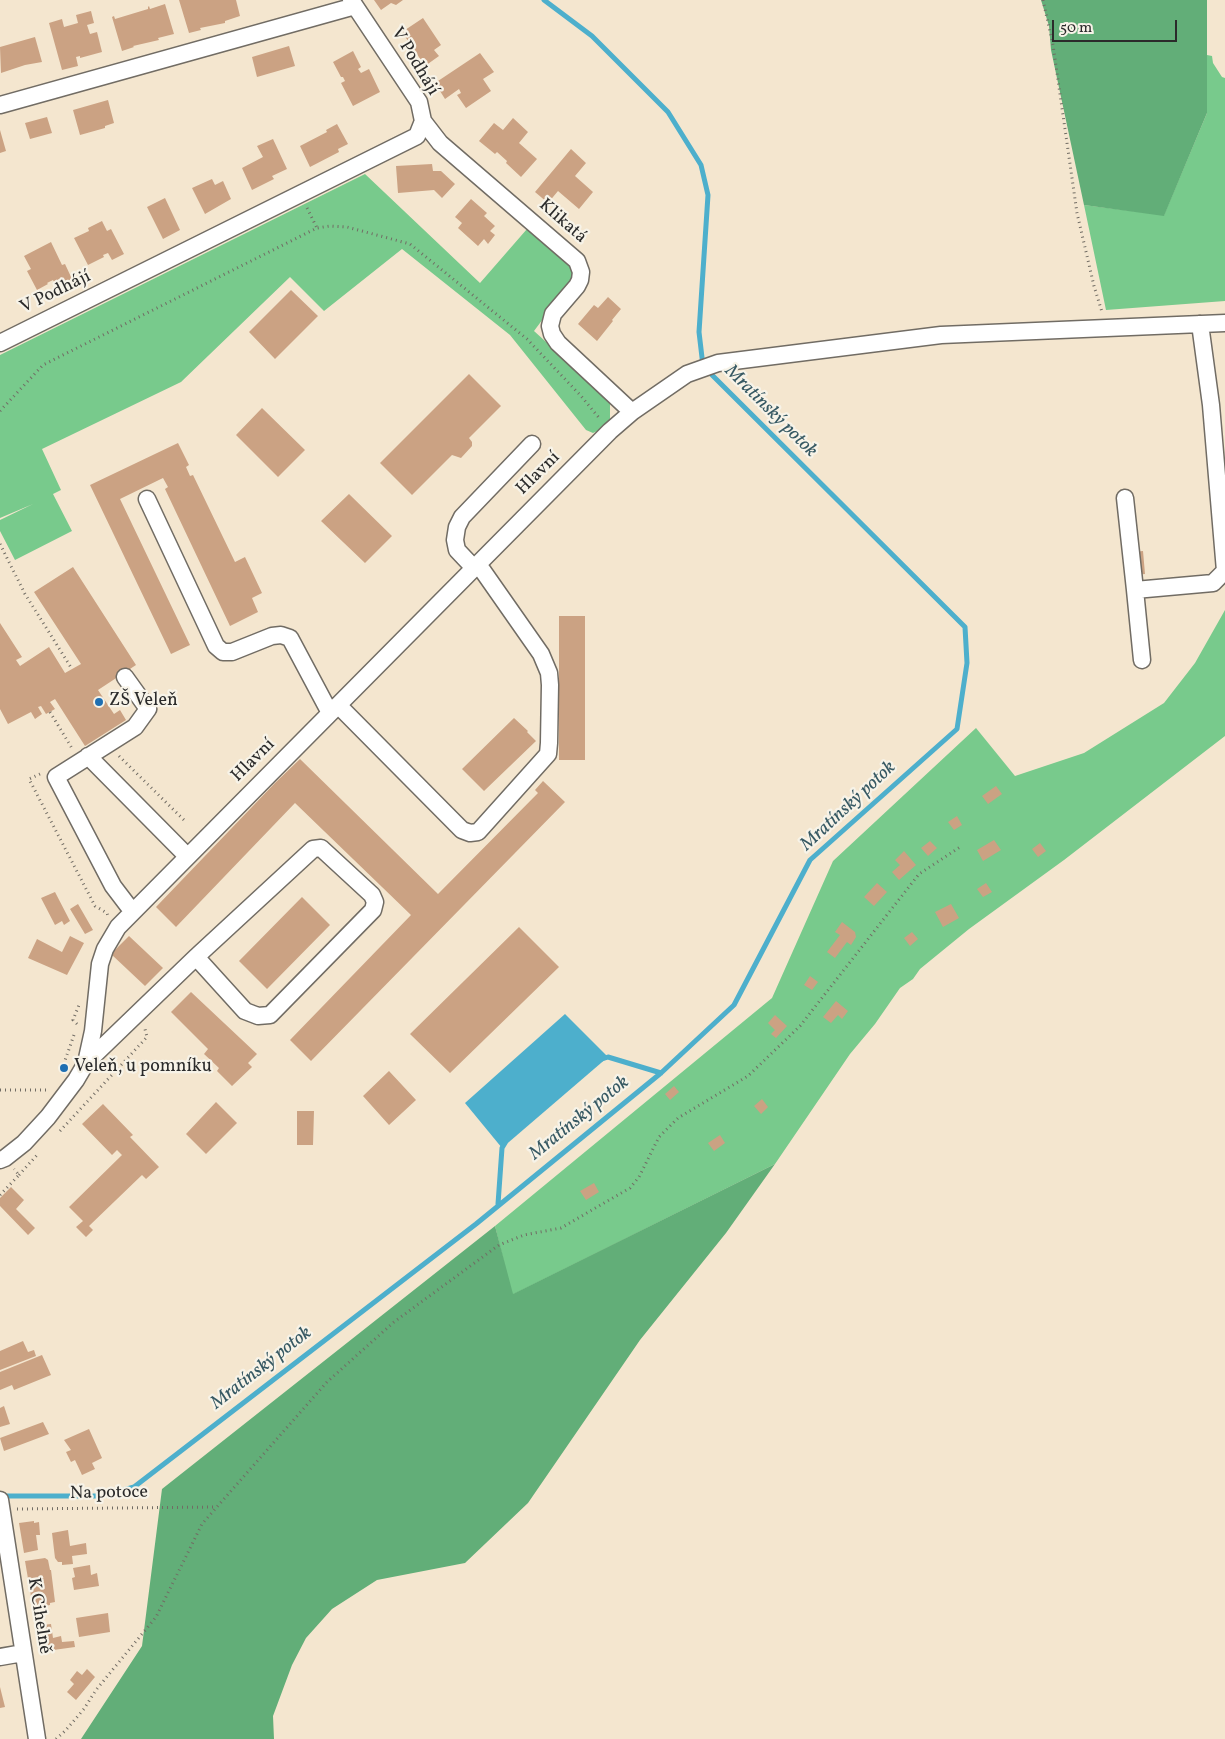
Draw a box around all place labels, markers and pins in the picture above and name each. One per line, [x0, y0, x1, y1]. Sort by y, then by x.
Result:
place label: ZŠ Veleň [109, 691, 178, 713]
marker: ZŠ Veleň [93, 696, 105, 708]
place label: Veleň, u pomníku [74, 1057, 212, 1079]
marker: Veleň, u pomníku [58, 1062, 70, 1074]

